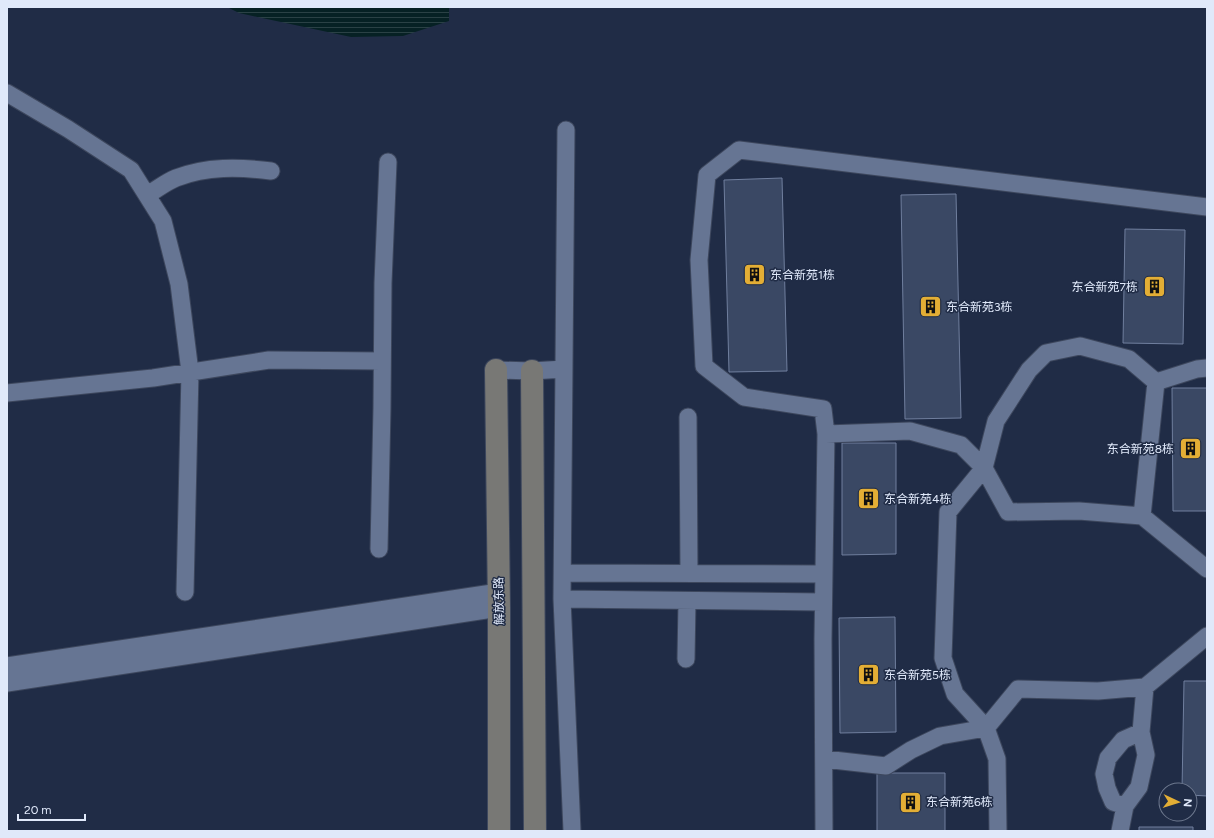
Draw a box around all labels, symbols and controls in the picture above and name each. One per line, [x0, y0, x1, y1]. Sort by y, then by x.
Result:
building icon: 东合新苑1栋 [742, 262, 768, 288]
place label: 东合新苑1栋 [770, 268, 835, 282]
building icon: 东合新苑7栋 [1141, 274, 1167, 300]
place label: 东合新苑7栋 [1072, 280, 1138, 294]
building icon: 东合新苑3栋 [918, 294, 944, 320]
place label: 东合新苑3栋 [946, 300, 1013, 314]
building icon: 东合新苑8栋 [1177, 436, 1203, 462]
place label: 东合新苑8栋 [1107, 442, 1174, 456]
building icon: 东合新苑4栋 [856, 486, 882, 512]
place label: 东合新苑4栋 [884, 492, 951, 506]
street label: 解放东路 [492, 577, 506, 625]
building icon: 东合新苑5栋 [855, 662, 881, 688]
place label: 东合新苑5栋 [884, 668, 951, 682]
north arrow [1158, 782, 1198, 822]
building icon: 东合新苑6栋 [898, 789, 924, 815]
place label: 东合新苑6栋 [926, 795, 993, 809]
scale bar [18, 796, 85, 822]
text: N [1181, 798, 1194, 807]
text: 20 m [24, 803, 52, 817]

